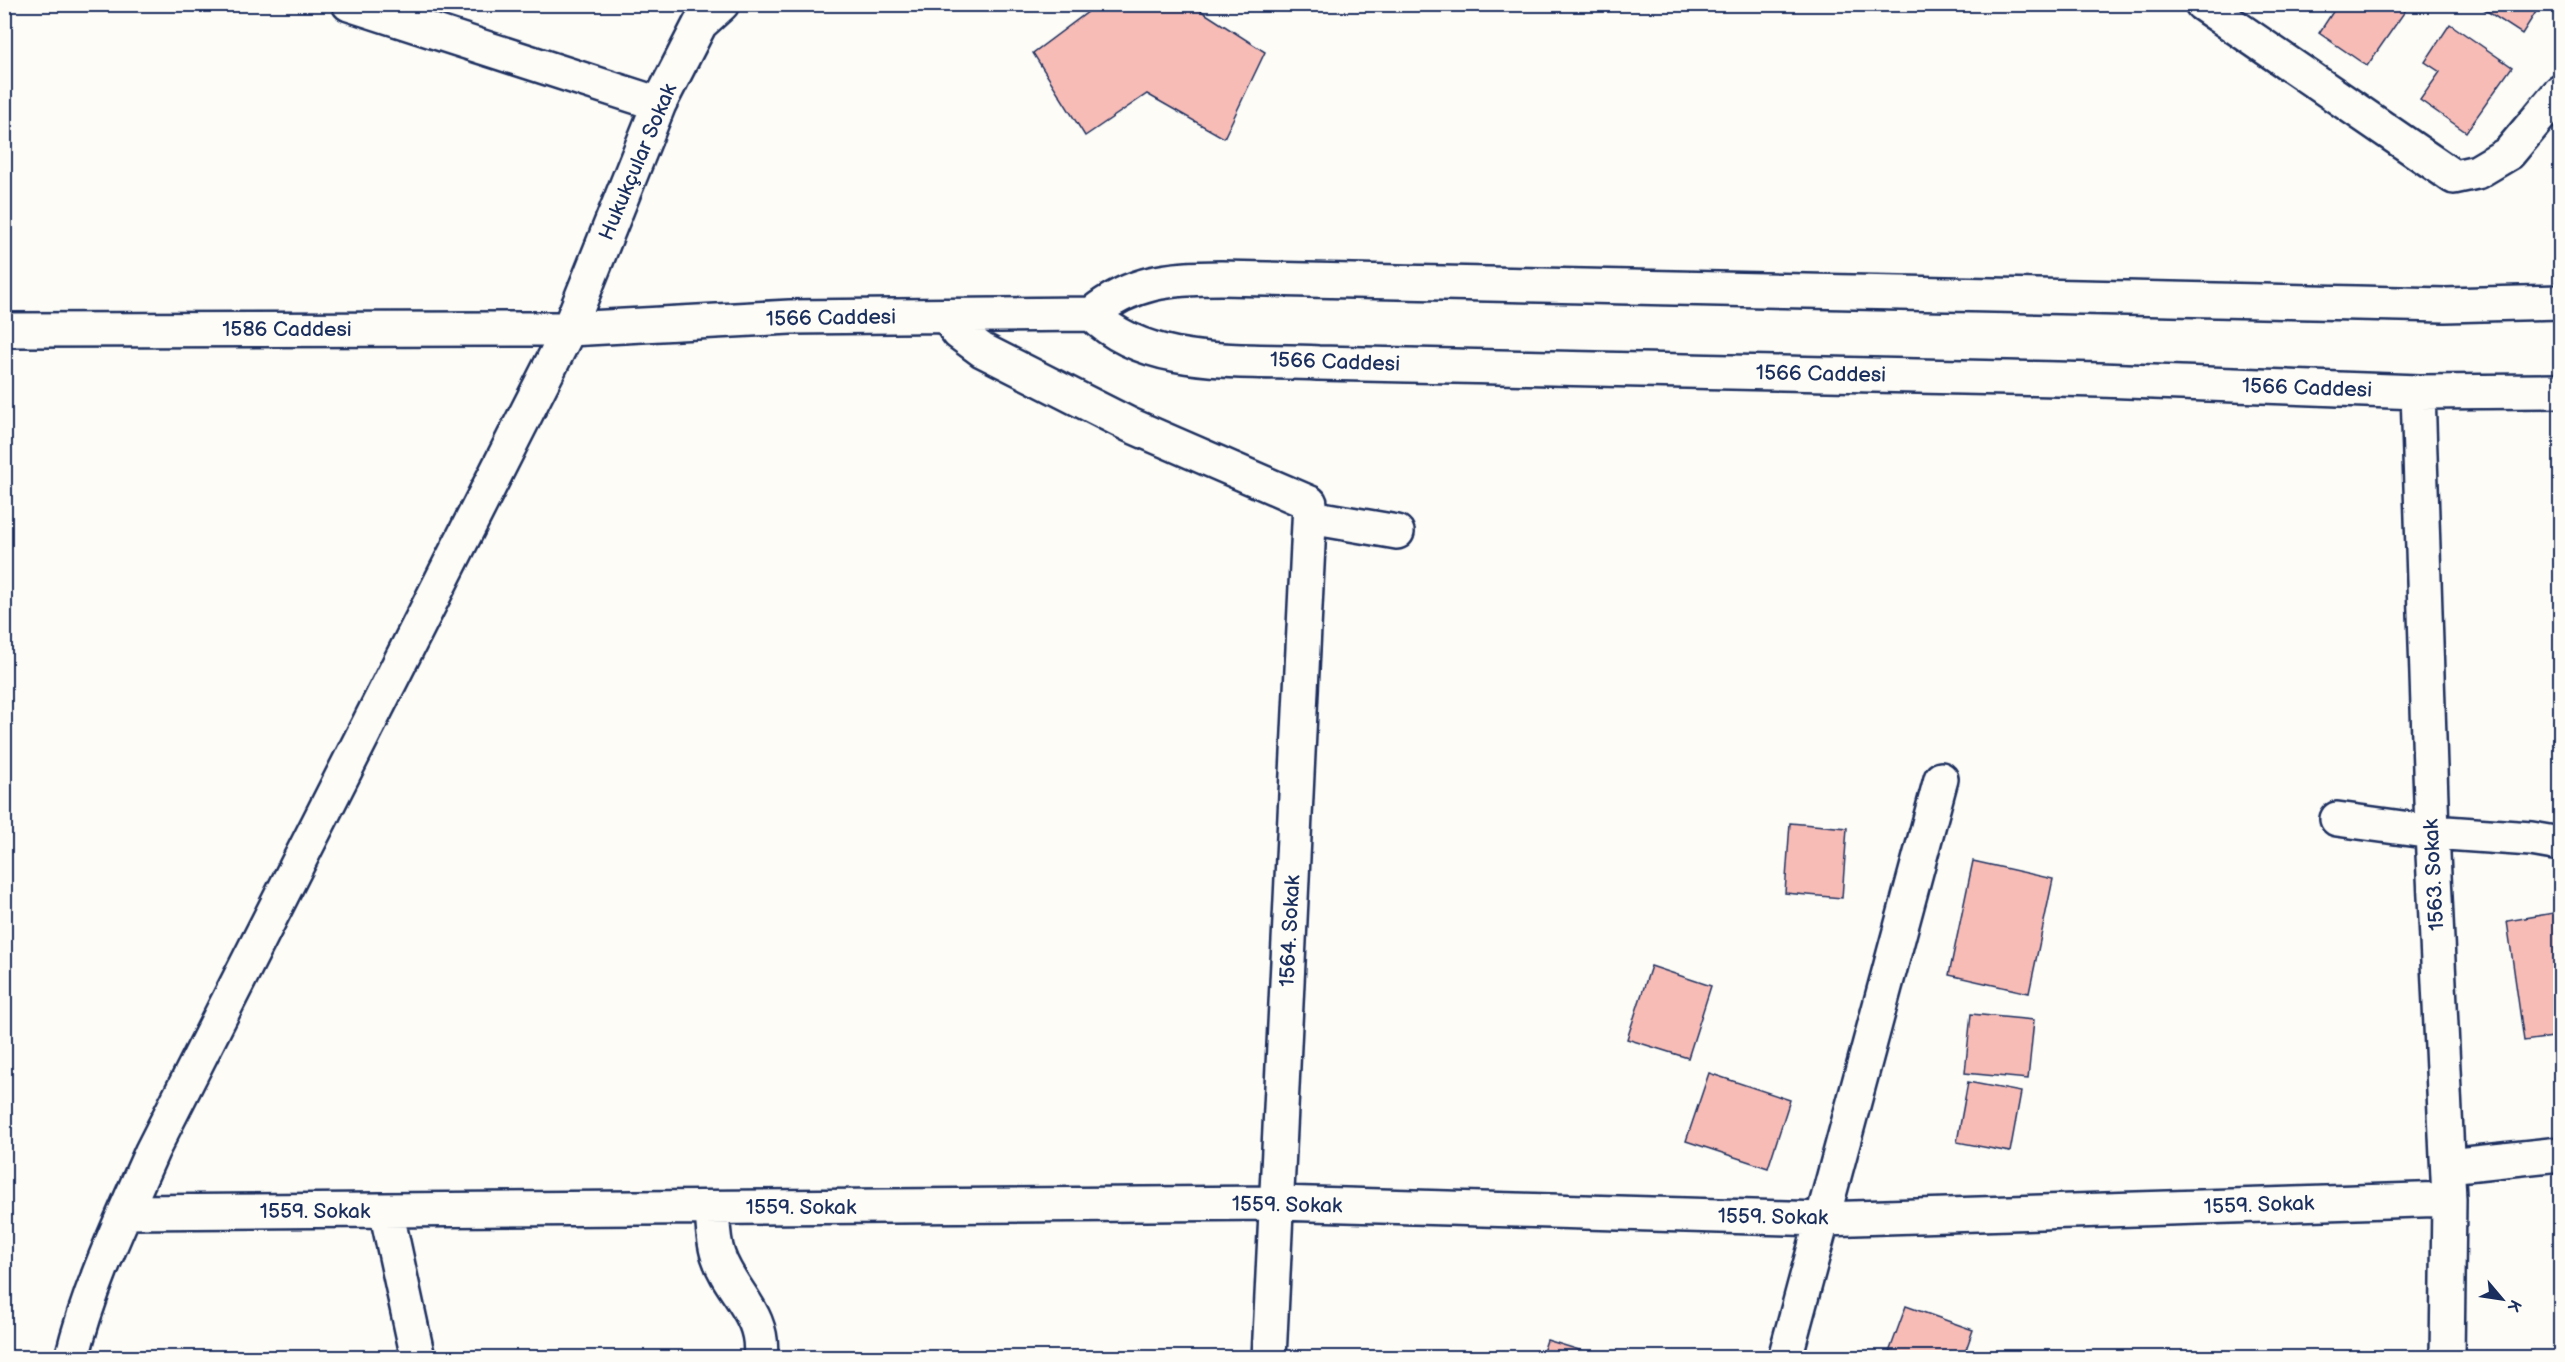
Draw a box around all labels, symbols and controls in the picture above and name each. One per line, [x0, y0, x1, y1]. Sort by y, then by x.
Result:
street label: Hukukçular Sokak [594, 79, 683, 244]
street label: 1566 Caddesi [766, 304, 896, 332]
street label: 1586 Caddesi [222, 317, 352, 342]
street label: 1566 Caddesi [1270, 347, 1400, 377]
street label: 1566 Caddesi [1756, 360, 1886, 388]
street label: 1566 Caddesi [2242, 373, 2372, 403]
street label: 1563. Sokak [2419, 818, 2449, 932]
street label: 1564. Sokak [1275, 874, 1305, 988]
street label: 1559. Sokak [2203, 1191, 2315, 1219]
street label: 1559. Sokak [1232, 1192, 1343, 1218]
street label: 1559. Sokak [746, 1195, 857, 1220]
street label: 1559. Sokak [260, 1199, 371, 1224]
street label: 1559. Sokak [1718, 1204, 1829, 1230]
north arrow [2472, 1269, 2532, 1329]
text: K [2503, 1296, 2525, 1315]

